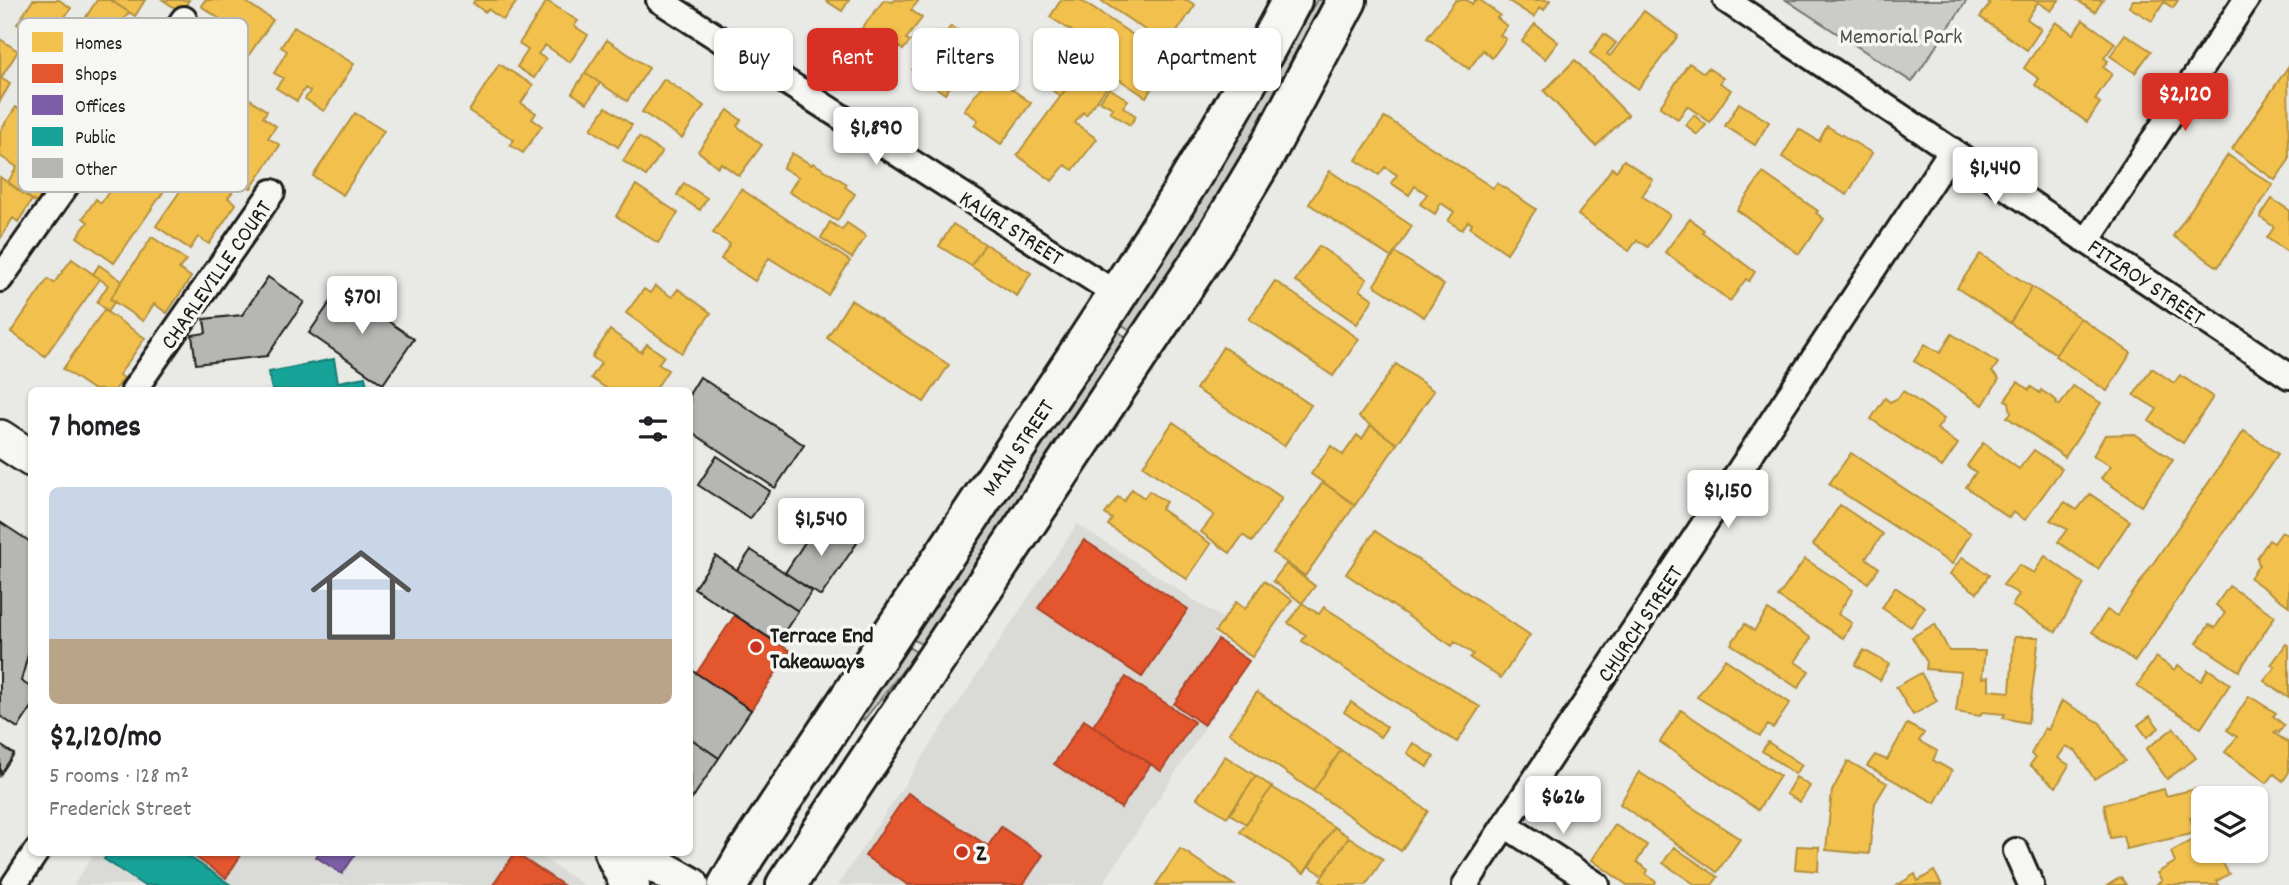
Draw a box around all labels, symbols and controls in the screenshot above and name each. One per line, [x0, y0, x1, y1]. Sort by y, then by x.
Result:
legend [18, 18, 248, 192]
park label: Memorial Park [1839, 22, 1963, 55]
chip: Buy [714, 28, 793, 91]
chip: Rent [807, 28, 898, 91]
chip: Filters [912, 28, 1019, 91]
chip: New [1033, 28, 1119, 91]
chip: Apartment [1133, 28, 1281, 91]
text: Homes [75, 32, 123, 59]
text: Shops [75, 63, 117, 90]
pin: $2,120 [2128, 74, 2242, 133]
text: $2,120 [2158, 79, 2212, 112]
text: Offices [75, 95, 126, 122]
pin: $1,890 [819, 108, 933, 167]
text: $1,890 [849, 113, 903, 146]
text: Public [75, 126, 116, 153]
pin: $1,440 [1938, 148, 2052, 207]
text: $1,440 [1969, 153, 2021, 186]
text: Other [75, 158, 117, 185]
street label: KAURI STREET [951, 184, 1069, 276]
street label: CHARLEVILLE COURT [154, 195, 282, 357]
street label: FITZROY STREET [2080, 232, 2210, 335]
pin: $701 [321, 276, 403, 336]
text: $701 [343, 282, 381, 315]
street label: MAIN STREET [975, 394, 1064, 504]
text: 7 homes [49, 408, 141, 451]
icon: filters [634, 410, 672, 448]
pin: $1,150 [1671, 470, 1785, 530]
text: $1,150 [1703, 476, 1753, 509]
pin: $1,540 [764, 498, 878, 558]
text: $1,540 [794, 504, 848, 537]
icon: home [298, 532, 424, 658]
street label: CHURCH STREET [1591, 560, 1693, 690]
place label: Terrace End Takeaways [770, 621, 874, 680]
marker: Terrace End Takeaways [748, 639, 764, 655]
text: $2,120/mo [49, 718, 162, 761]
text: 5 rooms · 128 m² [49, 761, 189, 794]
pin: $626 [1522, 776, 1604, 836]
text: $626 [1541, 782, 1585, 815]
map controls [2191, 786, 2268, 863]
button: layers [2191, 786, 2268, 863]
text: Frederick Street [49, 794, 191, 827]
place label: Z [976, 839, 987, 872]
marker: Z [954, 844, 970, 860]

